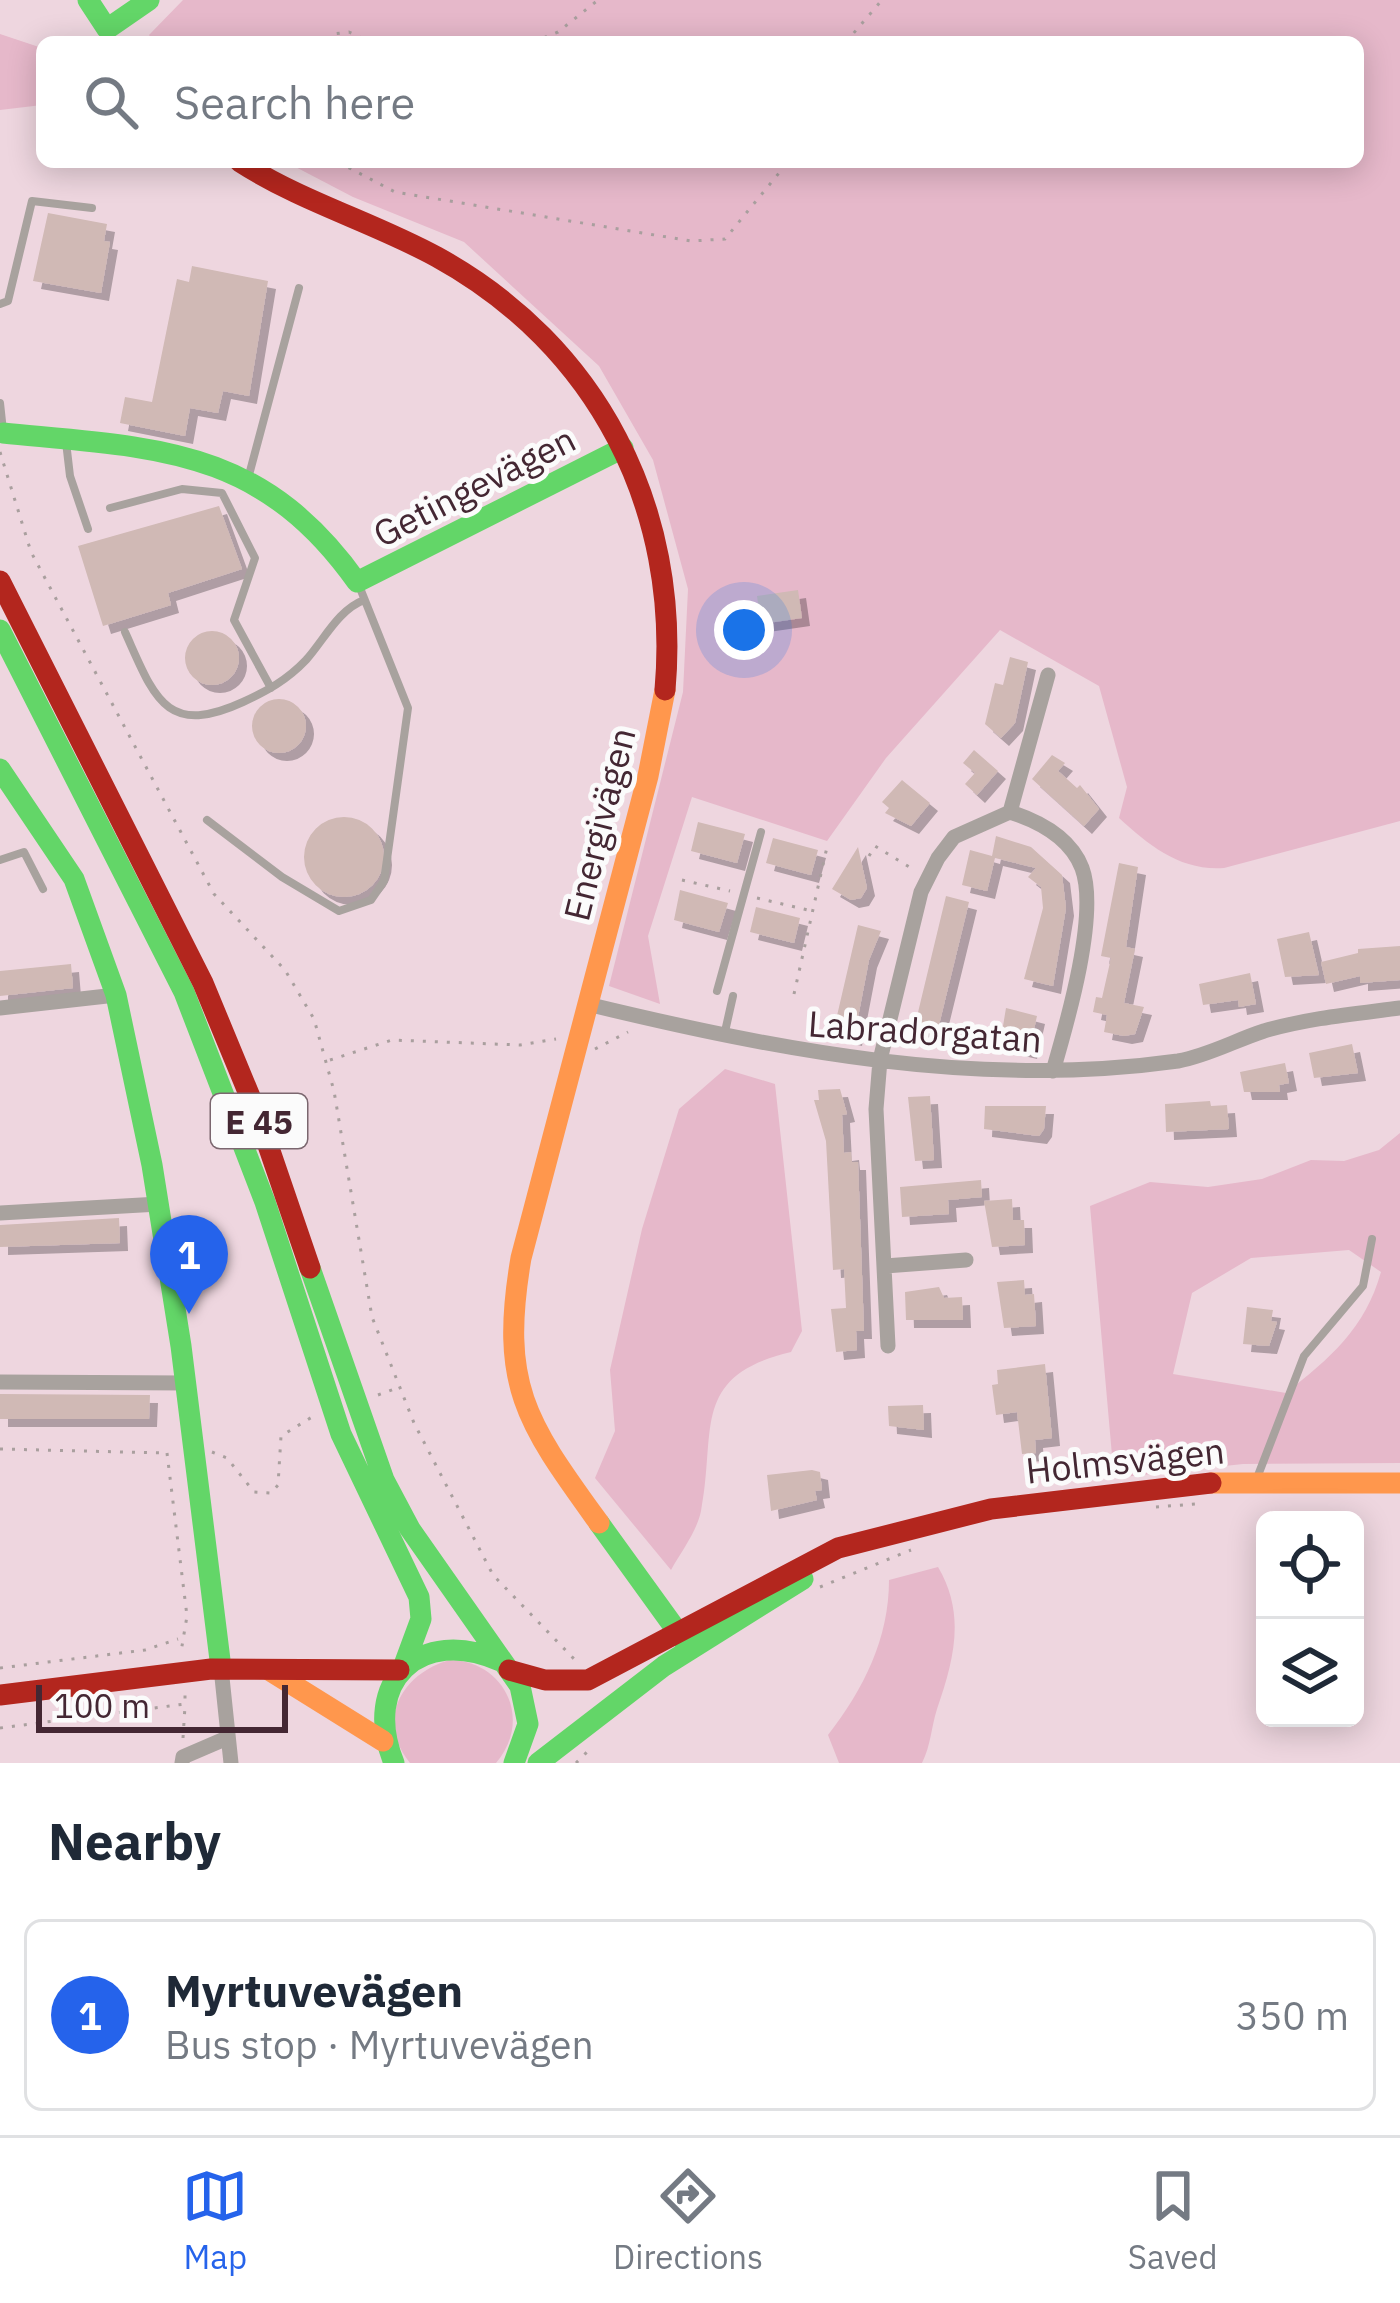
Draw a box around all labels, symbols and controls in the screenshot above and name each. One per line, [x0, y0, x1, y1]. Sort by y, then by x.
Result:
search box [36, 36, 1364, 168]
icon: search [78, 69, 144, 135]
text: Search here [174, 73, 415, 131]
street label: Getingevägen [365, 415, 583, 557]
your location [714, 600, 774, 660]
street label: Energivägen [552, 723, 646, 925]
street label: Labradorgatan [807, 999, 1043, 1063]
road number: E 45 [211, 1094, 307, 1148]
pin: 1 [150, 1215, 228, 1314]
street label: Holmsvägen [1023, 1426, 1227, 1494]
map controls [1256, 1511, 1364, 1727]
button: locate [1256, 1511, 1364, 1619]
button: layers [1256, 1619, 1364, 1727]
scale bar [36, 1679, 288, 1732]
text: 100 m [54, 1684, 150, 1727]
text: Nearby [48, 1808, 221, 1874]
text: Myrtuvevägen [165, 1961, 463, 2019]
text: 1 [78, 1990, 102, 2041]
text: 350 m [1236, 1990, 1349, 2041]
text: Bus stop · Myrtuvevägen [165, 2019, 594, 2070]
tab: Map [182, 2163, 248, 2278]
tab: Directions [613, 2163, 763, 2278]
tab: Saved [1128, 2163, 1218, 2278]

